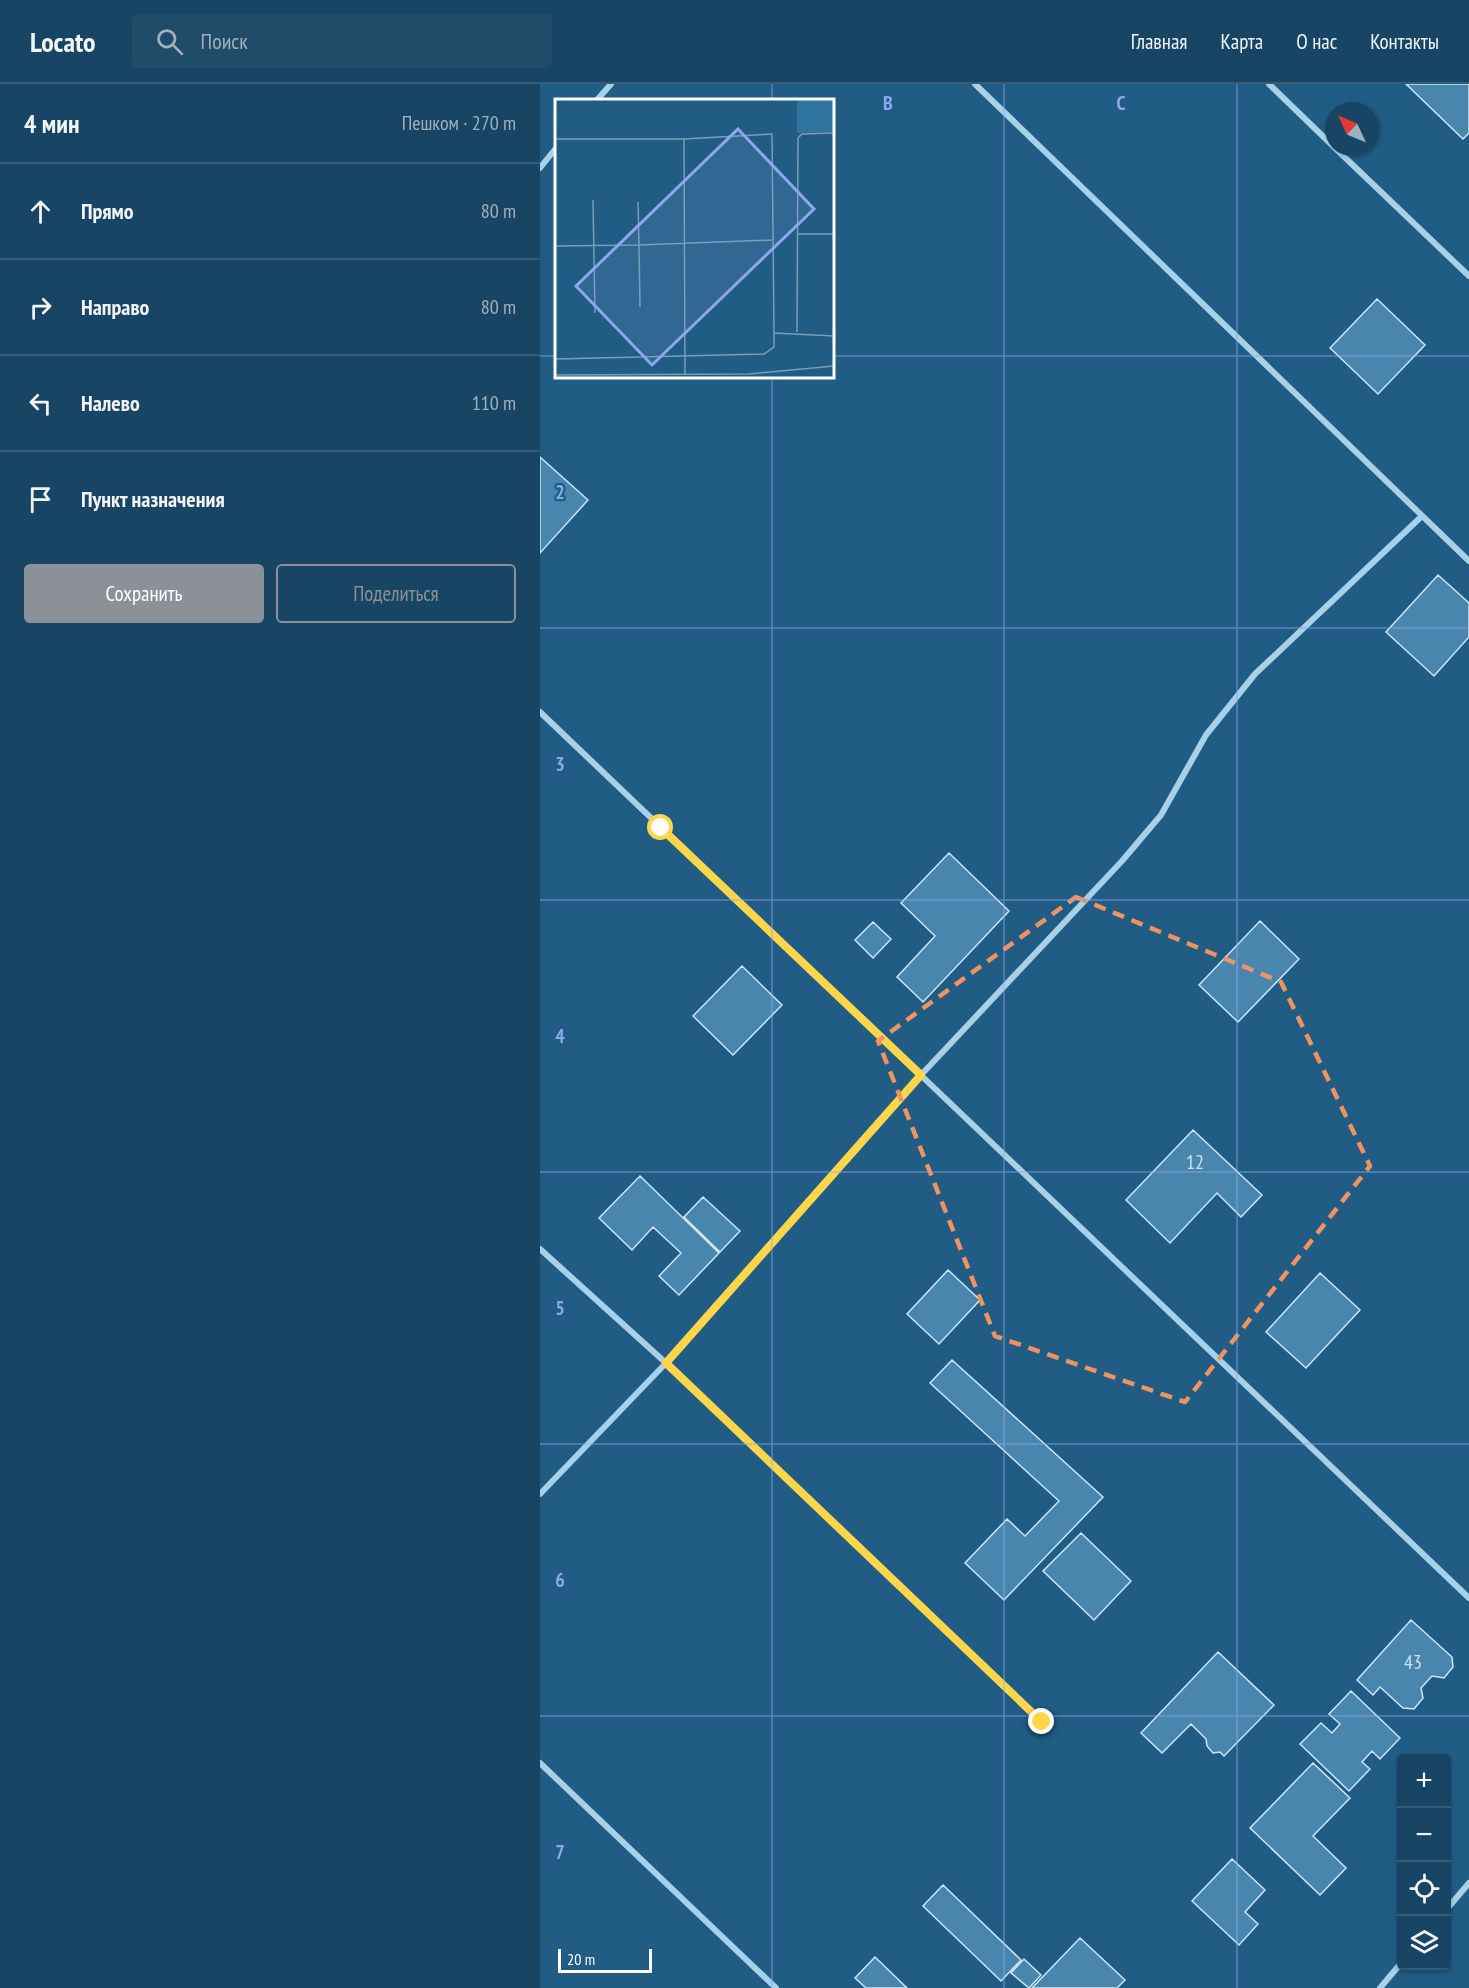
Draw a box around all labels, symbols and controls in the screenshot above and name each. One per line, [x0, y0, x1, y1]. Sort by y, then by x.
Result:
search box [132, 14, 552, 68]
text: Locato [30, 23, 96, 60]
icon: search [153, 25, 186, 58]
text: Поиск [201, 27, 248, 55]
text: Главная [1131, 28, 1187, 55]
text: Карта [1220, 28, 1263, 55]
text: О нас [1296, 28, 1337, 55]
text: Контакты [1370, 28, 1439, 55]
text: B [883, 90, 893, 116]
text: C [1116, 90, 1126, 116]
inset map [555, 99, 834, 378]
north arrow [1325, 102, 1379, 156]
text: 4 мин [24, 107, 79, 140]
text: Пешком · 270 m [402, 110, 516, 136]
icon: ahead [24, 195, 57, 228]
text: Прямо [81, 197, 134, 225]
text: 80 m [481, 198, 516, 224]
icon: right [24, 291, 57, 324]
text: Направо [81, 293, 149, 321]
text: 80 m [481, 294, 516, 320]
icon: left [24, 387, 57, 420]
text: Налево [81, 389, 140, 417]
text: 110 m [472, 390, 516, 416]
text: 2 [555, 479, 565, 505]
icon: arrive [24, 483, 57, 516]
text: Пункт назначения [81, 485, 225, 513]
button: Сохранить [24, 564, 264, 623]
button: Поделиться [276, 564, 516, 623]
text: 3 [555, 751, 565, 777]
route start [647, 814, 673, 840]
text: 4 [555, 1023, 565, 1049]
house number: 12 [1186, 1149, 1204, 1175]
text: 5 [555, 1295, 565, 1321]
text: 6 [555, 1567, 565, 1593]
house number: 43 [1404, 1649, 1422, 1675]
route end [1028, 1708, 1054, 1734]
map controls [1397, 1754, 1451, 1970]
button: + [1397, 1754, 1451, 1808]
button: − [1397, 1808, 1451, 1862]
text: 7 [555, 1839, 565, 1865]
button: locate [1397, 1862, 1451, 1916]
button: layers [1397, 1916, 1451, 1970]
scale bar [558, 1946, 652, 1974]
text: 20 m [567, 1949, 595, 1969]

